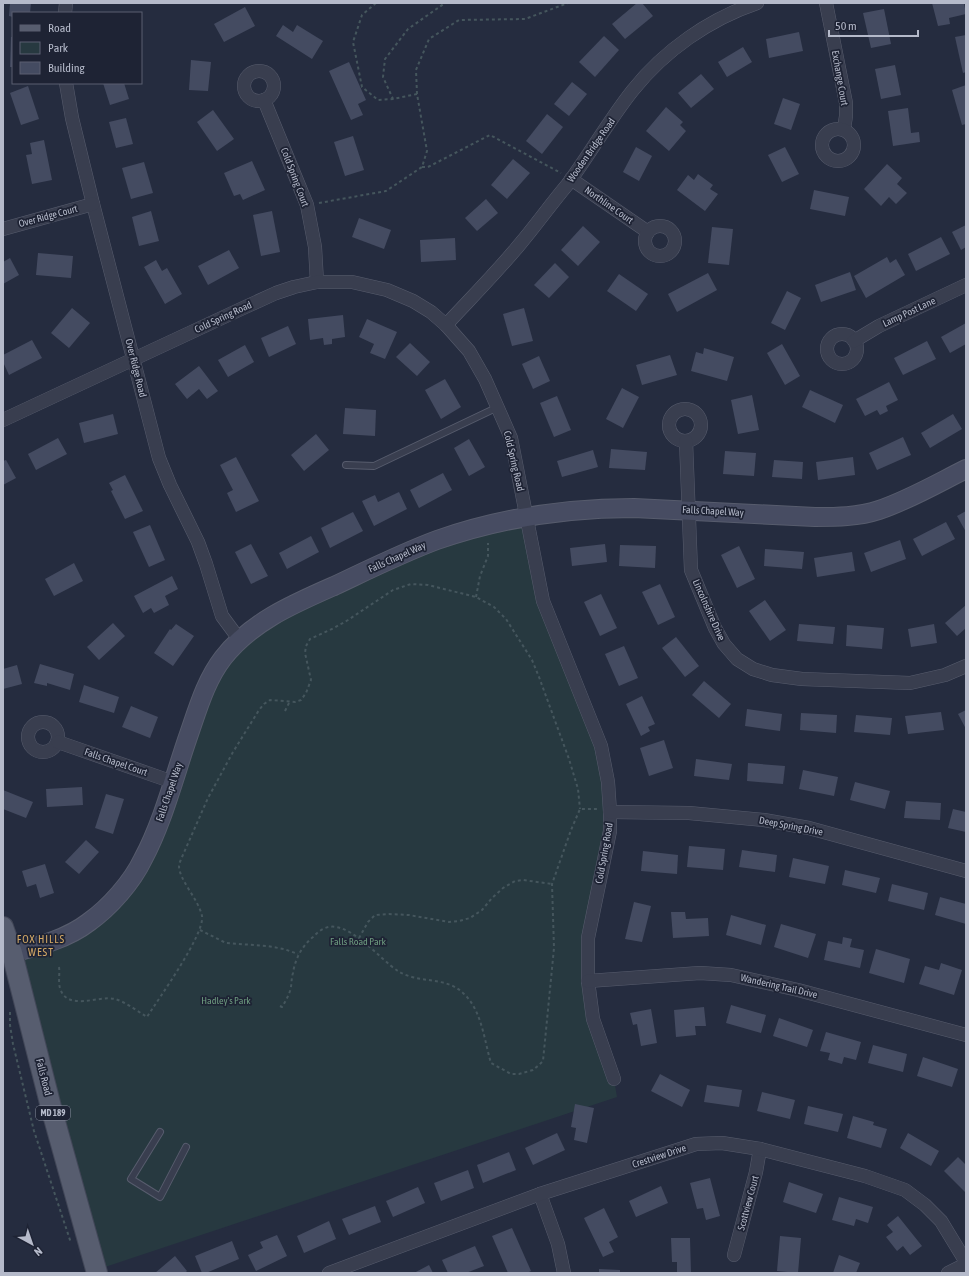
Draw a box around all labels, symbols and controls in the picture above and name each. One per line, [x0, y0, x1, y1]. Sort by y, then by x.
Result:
legend [12, 12, 142, 84]
scale bar [829, 12, 918, 38]
text: 50 m [835, 19, 857, 33]
text: Road [48, 21, 71, 35]
text: Park [48, 41, 69, 55]
street label: Exchange Court [830, 49, 850, 107]
text: Building [48, 61, 86, 75]
street label: Wooden Bridge Road [565, 116, 617, 184]
street label: Cold Spring Court [279, 146, 311, 208]
street label: Northline Court [583, 184, 635, 226]
street label: Over Ridge Court [17, 203, 79, 229]
street label: Lamp Post Lane [881, 295, 938, 329]
street label: Cold Spring Road [193, 299, 253, 335]
street label: Over Ridge Road [123, 338, 149, 399]
street label: Cold Spring Road [502, 430, 526, 493]
street label: Falls Chapel Way [682, 504, 744, 518]
street label: Falls Chapel Way [367, 539, 427, 575]
street label: Lincolnshire Drive [691, 578, 728, 643]
street label: Falls Chapel Court [83, 746, 149, 778]
street label: Falls Chapel Way [154, 761, 184, 823]
street label: Deep Spring Drive [758, 814, 824, 838]
street label: Cold Spring Road [593, 821, 615, 884]
district label: FOX HILLS WEST [17, 933, 65, 958]
park label: Falls Road Park [330, 936, 387, 947]
street label: Wandering Trail Drive [740, 972, 819, 1000]
park label: Hadley's Park [201, 995, 251, 1006]
street label: Falls Road [34, 1057, 54, 1097]
road number: MD 189 [36, 1106, 70, 1120]
street label: Crestview Drive [631, 1142, 688, 1170]
street label: Scottview Court [735, 1174, 761, 1232]
north arrow [12, 1224, 52, 1264]
text: N [32, 1245, 45, 1258]

